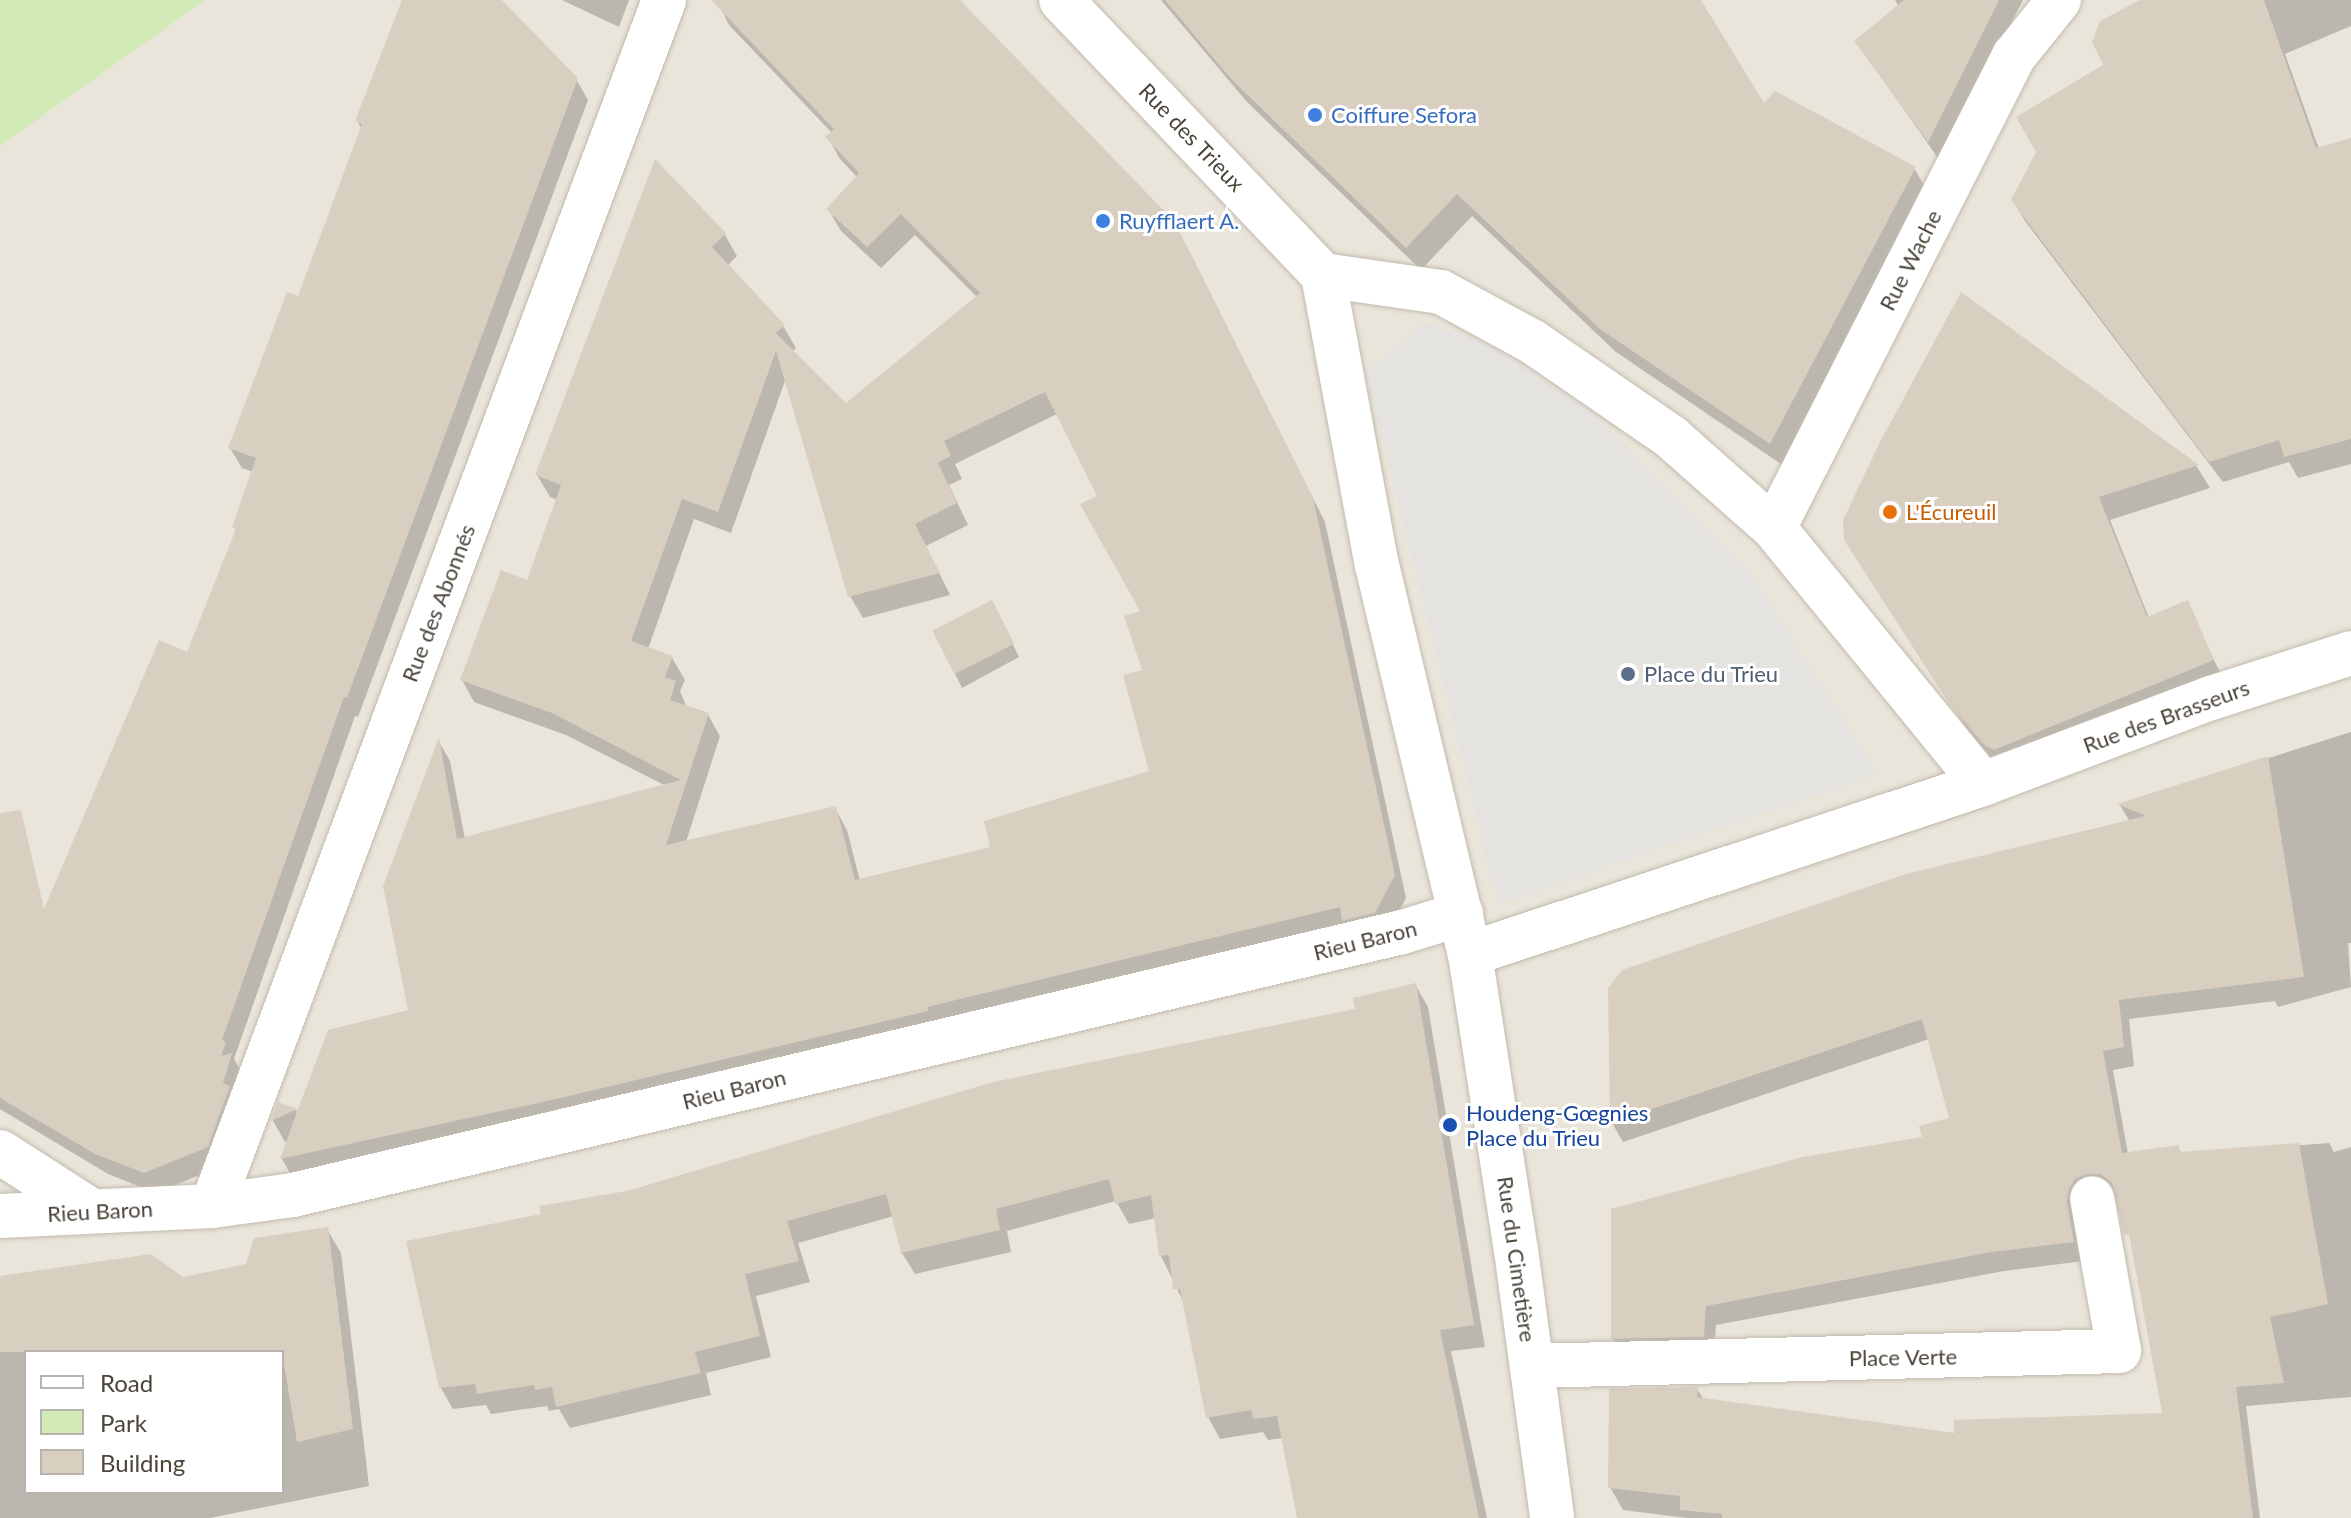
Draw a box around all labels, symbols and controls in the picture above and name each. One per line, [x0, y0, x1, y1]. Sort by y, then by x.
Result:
street label: Rue des Trieux [1134, 77, 1250, 197]
place label: Coiffure Sefora [1331, 102, 1477, 128]
marker: Coiffure Sefora [1306, 106, 1324, 124]
street label: Rue Wache [1873, 205, 1947, 315]
place label: Ruyfflaert A. [1119, 208, 1240, 234]
marker: Ruyfflaert A. [1094, 212, 1112, 230]
place label: L'Écureuil [1906, 499, 1996, 525]
marker: L'Écureuil [1881, 503, 1899, 521]
street label: Rue des Abonnés [396, 520, 480, 686]
place label: Place du Trieu [1644, 661, 1779, 687]
marker: Place du Trieu [1619, 665, 1637, 683]
street label: Rue des Brasseurs [2079, 674, 2253, 758]
street label: Rieu Baron [1311, 914, 1419, 966]
street label: Rieu Baron [680, 1063, 788, 1115]
place label: Houdeng-Gœgnies Place du Trieu [1466, 1099, 1648, 1150]
marker: Houdeng-Gœgnies Place du Trieu [1441, 1116, 1459, 1134]
street label: Rue du Cimetière [1492, 1174, 1542, 1344]
street label: Rieu Baron [47, 1195, 153, 1227]
street label: Place Verte [1848, 1343, 1958, 1371]
legend [24, 1350, 284, 1494]
text: Road [100, 1368, 153, 1397]
text: Park [100, 1408, 147, 1437]
text: Building [100, 1448, 185, 1477]

